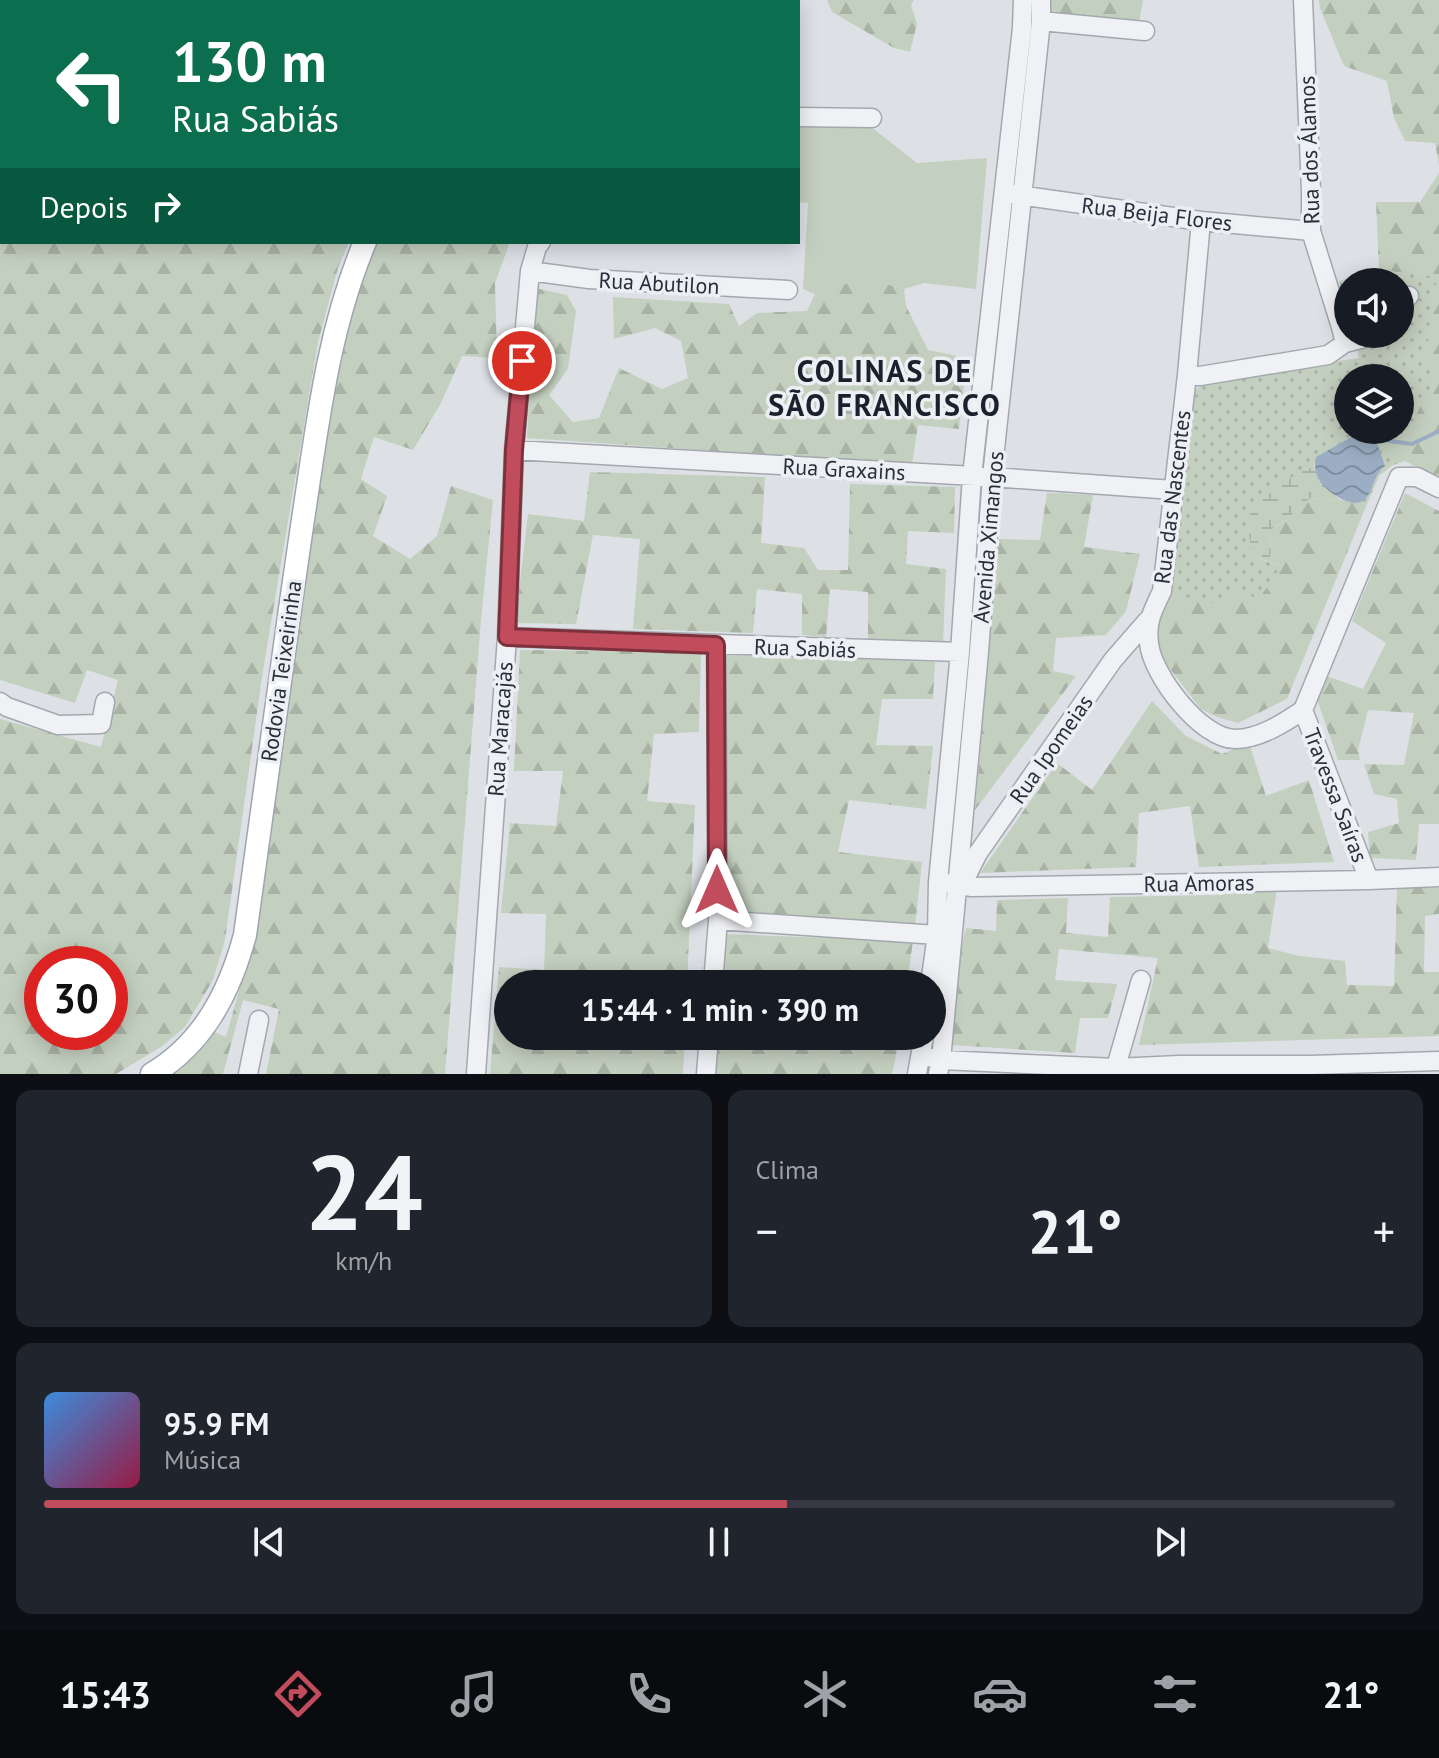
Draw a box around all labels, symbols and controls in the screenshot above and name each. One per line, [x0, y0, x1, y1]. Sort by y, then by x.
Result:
text: 130 m [172, 25, 327, 97]
icon: left [40, 32, 144, 136]
street label: Rua dos Álamos [1292, 75, 1326, 225]
text: Rua Sabiás [172, 95, 339, 142]
icon: right [144, 184, 188, 228]
text: Depois [40, 187, 128, 226]
street label: Rua Beija Flores [1080, 191, 1234, 237]
street label: Rua Abutilon [598, 266, 720, 300]
map controls [1334, 268, 1414, 444]
button: sound [1334, 268, 1414, 348]
pin [488, 327, 556, 395]
icon: arrive [500, 339, 544, 383]
district label: COLINAS DE SÃO FRANCISCO [768, 351, 1002, 424]
button: layers [1334, 364, 1414, 444]
street label: Rua das Nascentes [1147, 409, 1197, 585]
street label: Avenida Ximangos [967, 450, 1009, 624]
street label: Rua Graxains [782, 452, 906, 486]
street label: Rodovia Teixeirinha [254, 579, 308, 763]
street label: Rua Sabiás [754, 632, 856, 664]
street label: Rua Maracajás [481, 661, 519, 797]
street label: Rua Ipomeias [1003, 689, 1099, 809]
street label: Travessa Saíras [1298, 724, 1374, 866]
position arrow [675, 848, 759, 932]
street label: Rua Amoras [1143, 868, 1255, 898]
speed limit sign: 30 [24, 946, 128, 1050]
text: 15:44 · 1 min · 390 m [581, 990, 859, 1029]
text: 24 [305, 1124, 423, 1259]
text: Clima [756, 1153, 819, 1186]
text: 21° [1028, 1192, 1122, 1270]
text: − [756, 1202, 778, 1259]
text: + [1373, 1202, 1395, 1259]
text: km/h [335, 1244, 392, 1277]
text: 95.9 FM [164, 1404, 269, 1443]
text: Música [164, 1443, 241, 1476]
icon: previous [247, 1520, 291, 1564]
icon: pause [697, 1520, 741, 1564]
icon: next [1148, 1520, 1192, 1564]
icon: directions [270, 1666, 326, 1722]
icon: music [446, 1666, 502, 1722]
icon: phone [621, 1666, 677, 1722]
icon: climate [797, 1666, 853, 1722]
icon: car [972, 1666, 1028, 1722]
icon: filters [1147, 1666, 1203, 1722]
text: 15:43 [60, 1671, 151, 1718]
text: 21° [1323, 1671, 1379, 1718]

